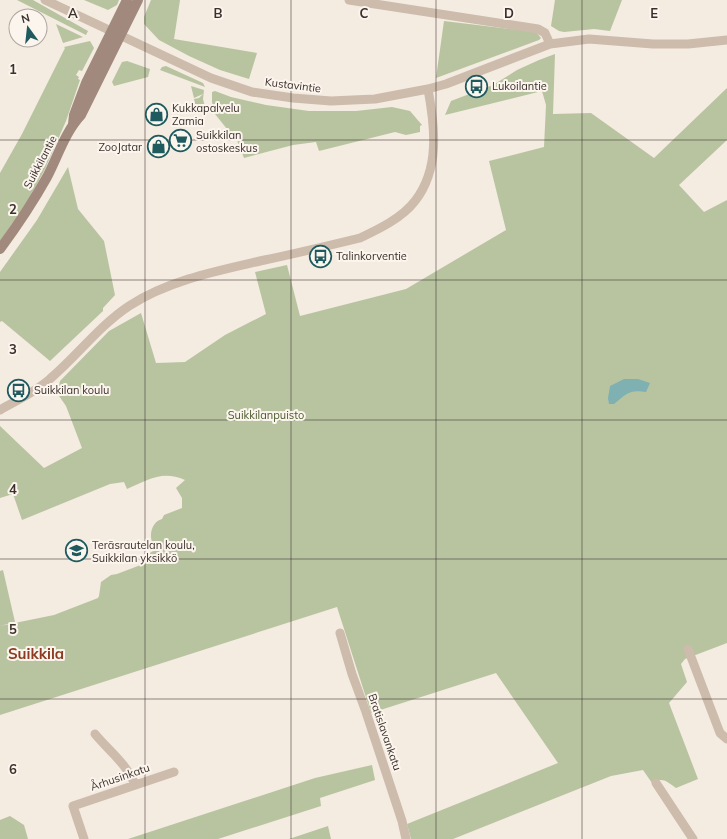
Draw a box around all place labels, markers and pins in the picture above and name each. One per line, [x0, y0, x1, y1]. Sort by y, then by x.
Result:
bus stop icon: Lukoilantie [464, 73, 490, 99]
place label: Lukoilantie [492, 79, 547, 93]
shop icon: Kukkapalvelu Zamia [143, 101, 169, 127]
place label: Kukkapalvelu Zamia [172, 101, 240, 128]
supermarket icon: Suikkilan ostoskeskus [168, 128, 194, 154]
place label: Suikkilan ostoskeskus [196, 128, 258, 155]
shop icon: ZooJatar [145, 134, 171, 160]
place label: ZooJatar [98, 140, 142, 154]
bus stop icon: Talinkorventie [308, 243, 334, 269]
place label: Talinkorventie [336, 249, 407, 263]
bus stop icon: Suikkilan koulu [5, 377, 31, 403]
place label: Suikkilan koulu [34, 383, 109, 397]
school or university icon: Teräsrautelan koulu, Suikkilan yksikkö [63, 538, 89, 564]
place label: Teräsrautelan koulu, Suikkilan yksikkö [92, 538, 195, 565]

